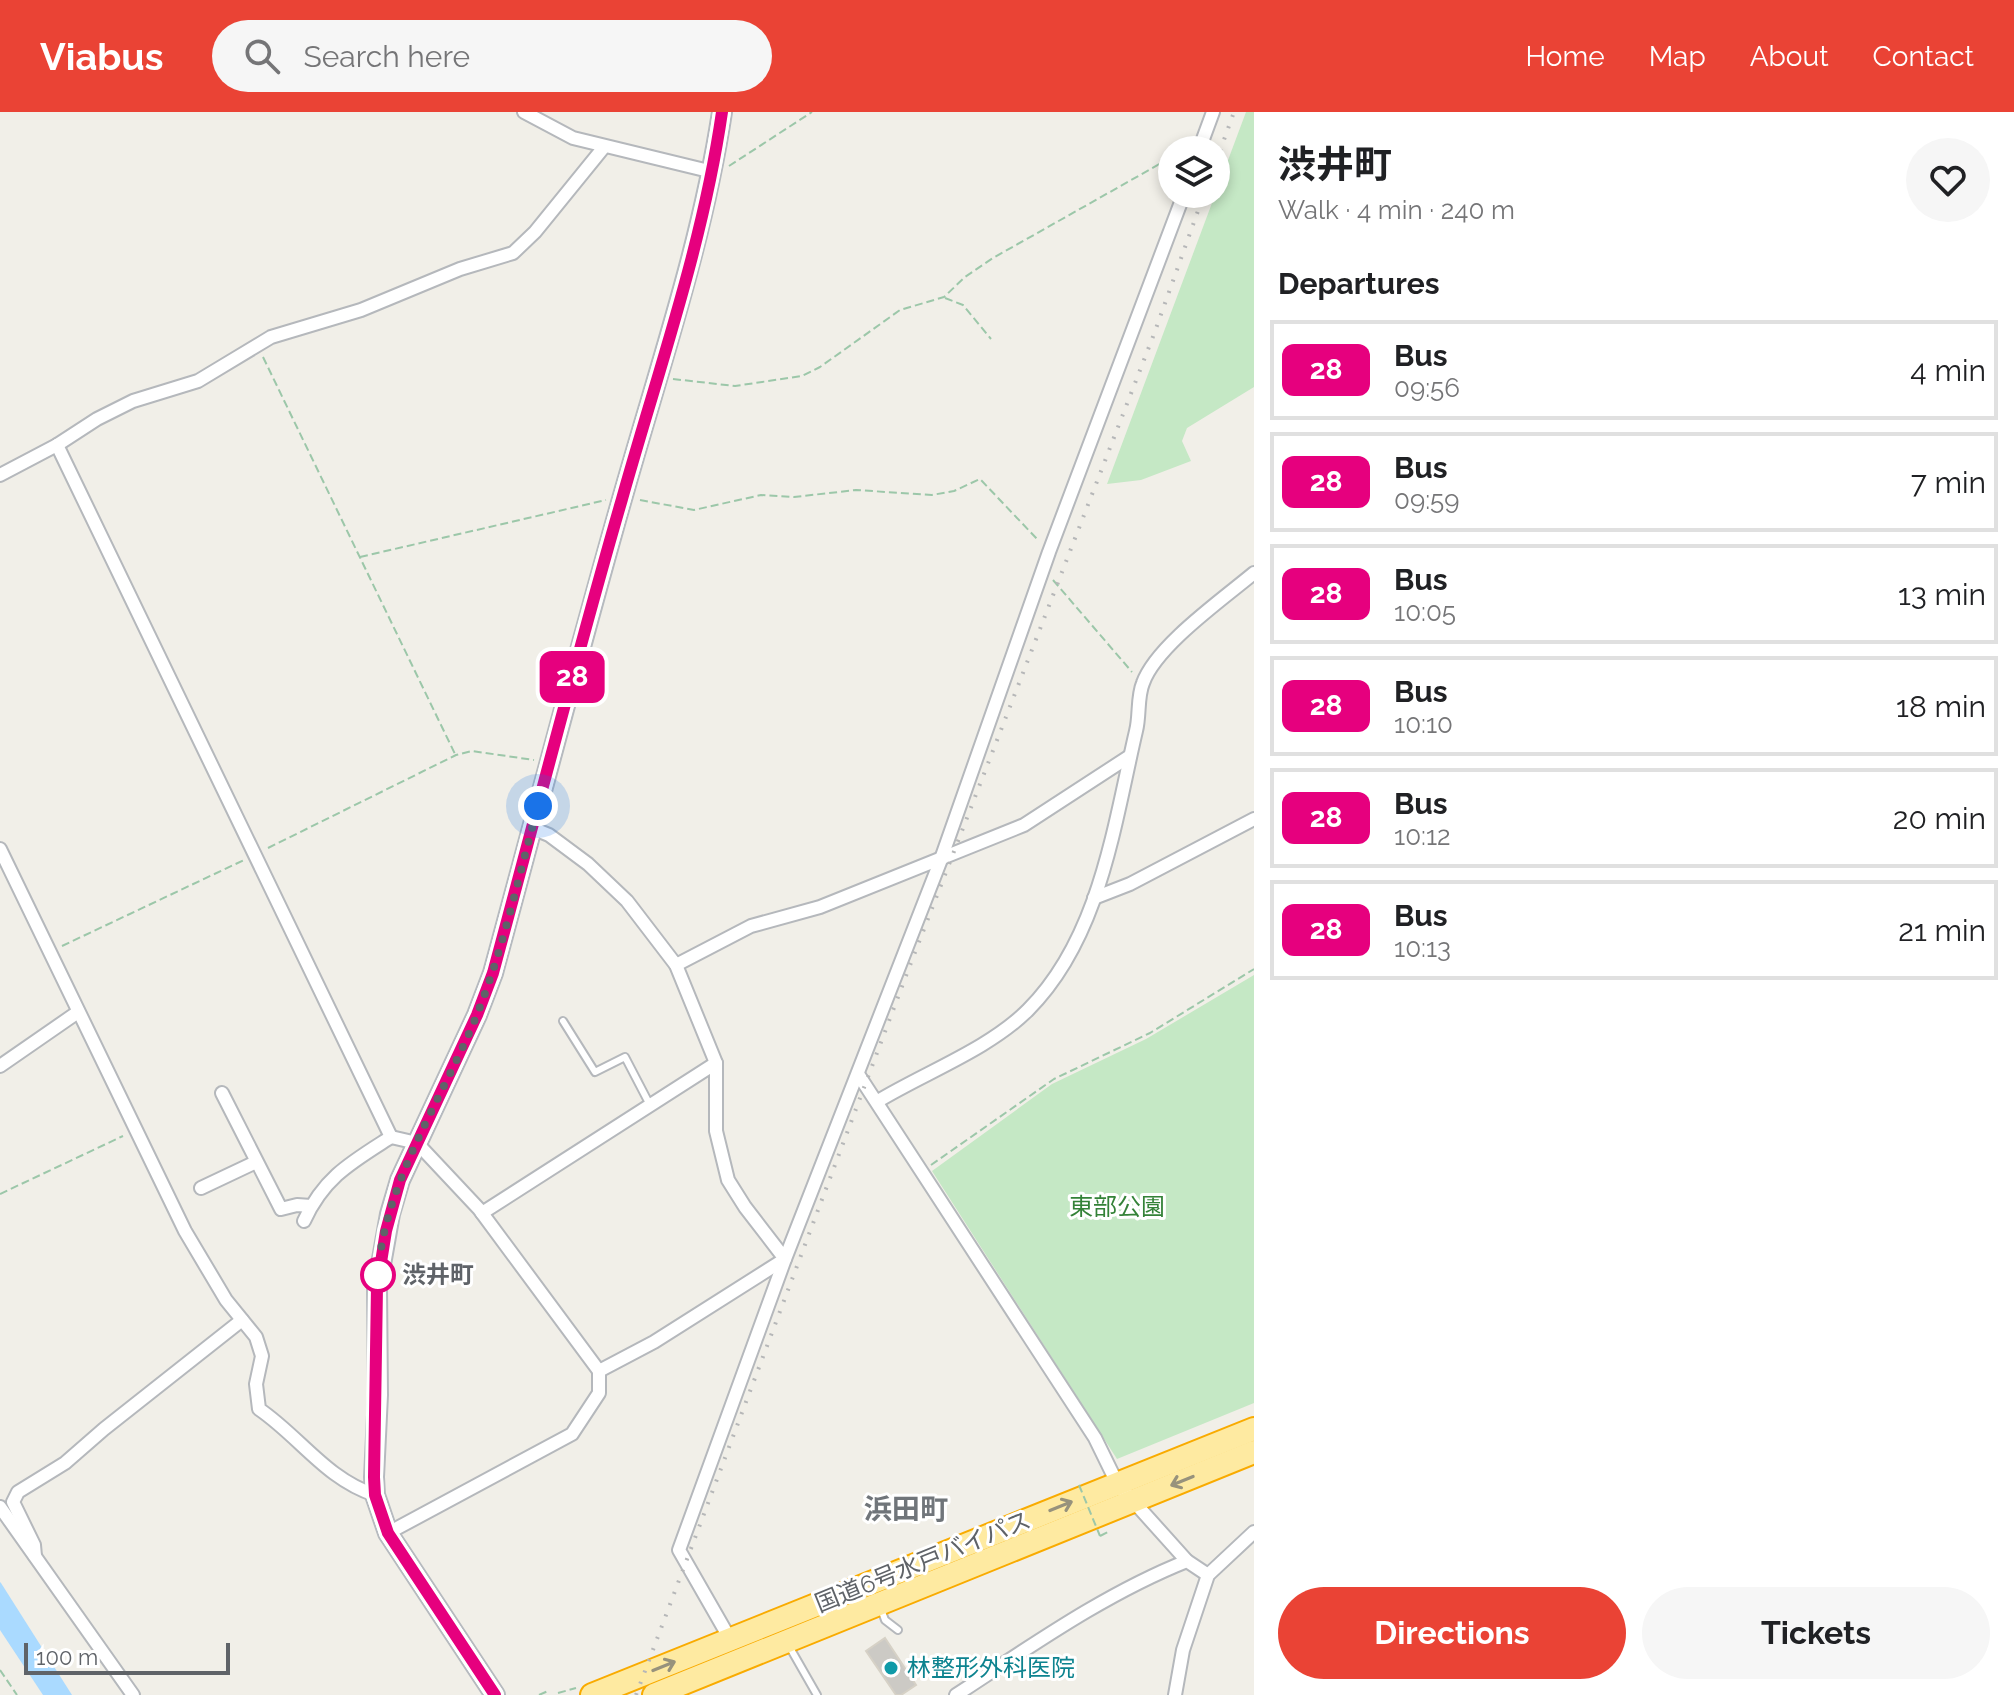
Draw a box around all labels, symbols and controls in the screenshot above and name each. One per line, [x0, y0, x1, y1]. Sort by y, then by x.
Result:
search box [212, 20, 772, 92]
text: Viabus [40, 34, 164, 79]
icon: search [240, 34, 284, 78]
text: Search here [304, 39, 470, 74]
text: Home [1525, 40, 1605, 73]
text: Map [1649, 40, 1706, 73]
text: About [1750, 40, 1829, 73]
text: Contact [1873, 40, 1974, 73]
map controls [1158, 136, 1230, 208]
button: layers [1158, 136, 1230, 208]
button: heart [1906, 138, 1990, 222]
text: 渋井町 [1278, 142, 1392, 187]
text: Walk · 4 min · 240 m [1278, 195, 1515, 225]
text: Departures [1278, 266, 1440, 301]
text: Bus [1394, 338, 1448, 373]
text: 28 [1310, 353, 1342, 386]
text: 4 min [1910, 353, 1986, 388]
text: 09:56 [1394, 373, 1460, 403]
text: Bus [1394, 450, 1448, 485]
text: 28 [1310, 465, 1342, 498]
text: 7 min [1911, 465, 1986, 500]
text: 09:59 [1394, 485, 1459, 515]
text: Bus [1394, 562, 1448, 597]
text: 28 [1310, 577, 1342, 610]
text: 13 min [1898, 577, 1986, 612]
text: 10:05 [1394, 597, 1456, 627]
line badge: 28 [536, 651, 608, 703]
text: 28 [556, 660, 588, 693]
text: Bus [1394, 674, 1448, 709]
text: 28 [1310, 689, 1342, 722]
text: 18 min [1896, 689, 1986, 724]
text: 10:10 [1394, 709, 1453, 739]
your location [518, 786, 558, 826]
text: Bus [1394, 786, 1448, 821]
text: 28 [1310, 801, 1342, 834]
text: 20 min [1893, 801, 1986, 836]
text: 10:12 [1394, 821, 1451, 851]
text: Bus [1394, 898, 1448, 933]
text: 28 [1310, 913, 1342, 946]
text: 21 min [1898, 913, 1986, 948]
text: 10:13 [1394, 933, 1451, 963]
park label: 東部公園 [1069, 1192, 1165, 1221]
marker: 渋井町 [361, 1258, 395, 1292]
place label: 渋井町 [402, 1260, 474, 1289]
one-way arrow [1170, 1475, 1195, 1489]
district label: 浜田町 [864, 1493, 948, 1526]
one-way arrow [1048, 1498, 1073, 1512]
street label: 国道6号水戸バイパス [811, 1505, 1035, 1618]
button: Directions [1278, 1587, 1626, 1679]
button: Tickets [1642, 1587, 1990, 1679]
scale bar [24, 1639, 230, 1675]
text: 100 m [36, 1644, 98, 1670]
place label: 林整形外科医院 [907, 1653, 1075, 1682]
one-way arrow [651, 1658, 676, 1672]
marker: 林整形外科医院 [882, 1659, 900, 1677]

